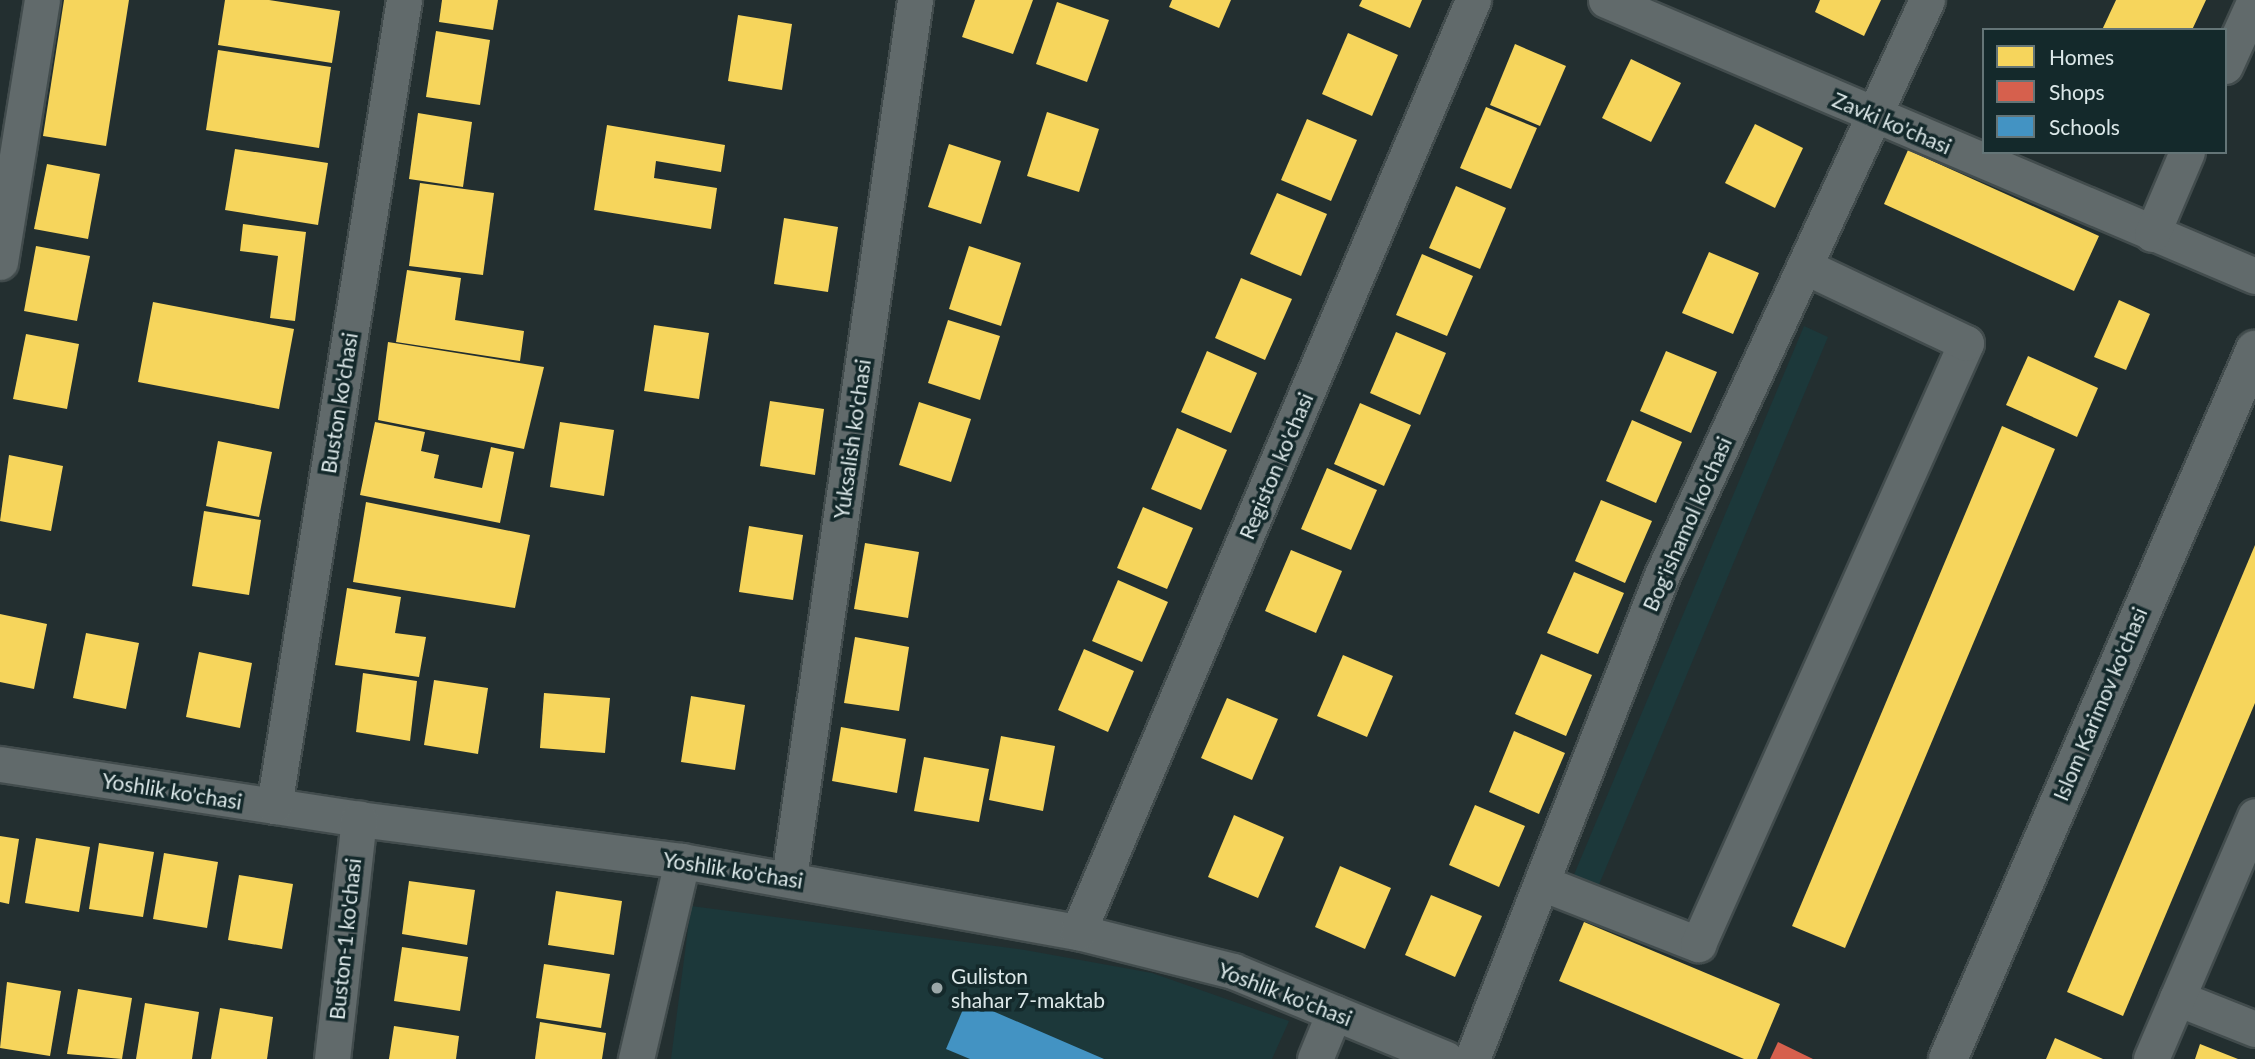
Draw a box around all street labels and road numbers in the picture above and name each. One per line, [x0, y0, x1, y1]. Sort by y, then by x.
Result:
street label: Zavki ko'chasi [1829, 87, 1955, 159]
street label: Buston ko'chasi [315, 331, 363, 475]
street label: Yuksalish ko'chasi [828, 357, 876, 521]
street label: Registon ko'chasi [1234, 389, 1318, 543]
street label: Bog'ishamol ko'chasi [1637, 433, 1737, 615]
street label: Islom Karimov ko'chasi [2048, 603, 2152, 805]
street label: Yoshlik ko'chasi [100, 768, 244, 814]
street label: Yoshlik ko'chasi [661, 847, 805, 893]
street label: Buston-1 ko'chasi [324, 857, 366, 1021]
street label: Yoshlik ko'chasi [1215, 957, 1355, 1031]

